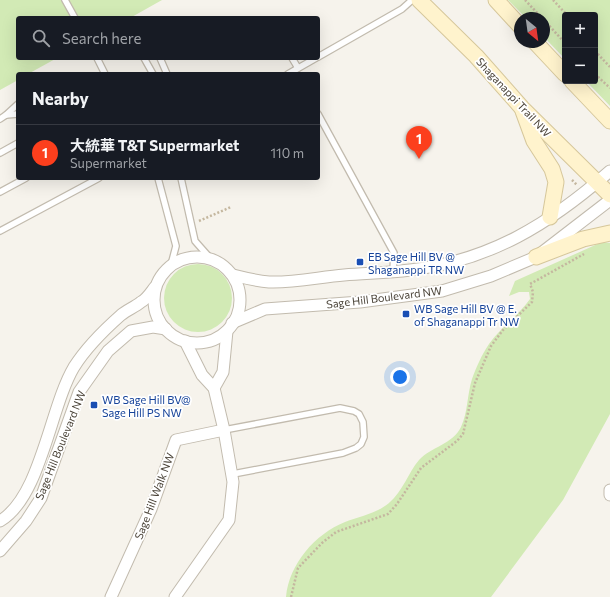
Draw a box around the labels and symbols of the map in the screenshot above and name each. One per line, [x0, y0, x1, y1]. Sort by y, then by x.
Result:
north arrow [514, 12, 550, 48]
street label: Shaganappi Trail NW [474, 55, 554, 139]
pin: 1 [406, 126, 432, 159]
place label: EB Sage Hill BV @ Shaganappi TR NW [368, 250, 464, 276]
marker: EB Sage Hill BV @ Shaganappi TR NW [355, 257, 365, 267]
street label: Sage Hill Boulevard NW [325, 283, 443, 311]
place label: WB Sage Hill BV @ E. of Shaganappi Tr NW [414, 302, 519, 328]
marker: WB Sage Hill BV @ E. of Shaganappi Tr NW [401, 309, 411, 319]
your location [390, 367, 410, 387]
street label: Sage Hill Boulevard NW [32, 389, 88, 501]
place label: WB Sage Hill BV@ Sage Hill PS NW [102, 393, 191, 419]
marker: WB Sage Hill BV@ Sage Hill PS NW [89, 400, 99, 410]
street label: Sage Hill Walk NW [132, 451, 176, 541]

